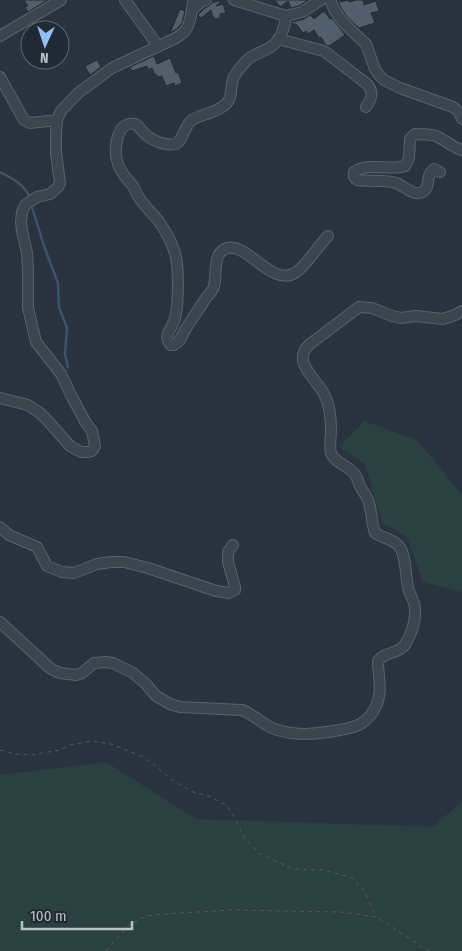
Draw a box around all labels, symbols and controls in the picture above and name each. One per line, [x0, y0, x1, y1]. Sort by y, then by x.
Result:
north arrow [20, 20, 70, 70]
text: N [40, 49, 49, 66]
scale bar [22, 898, 132, 930]
text: 100 m [30, 907, 67, 925]

